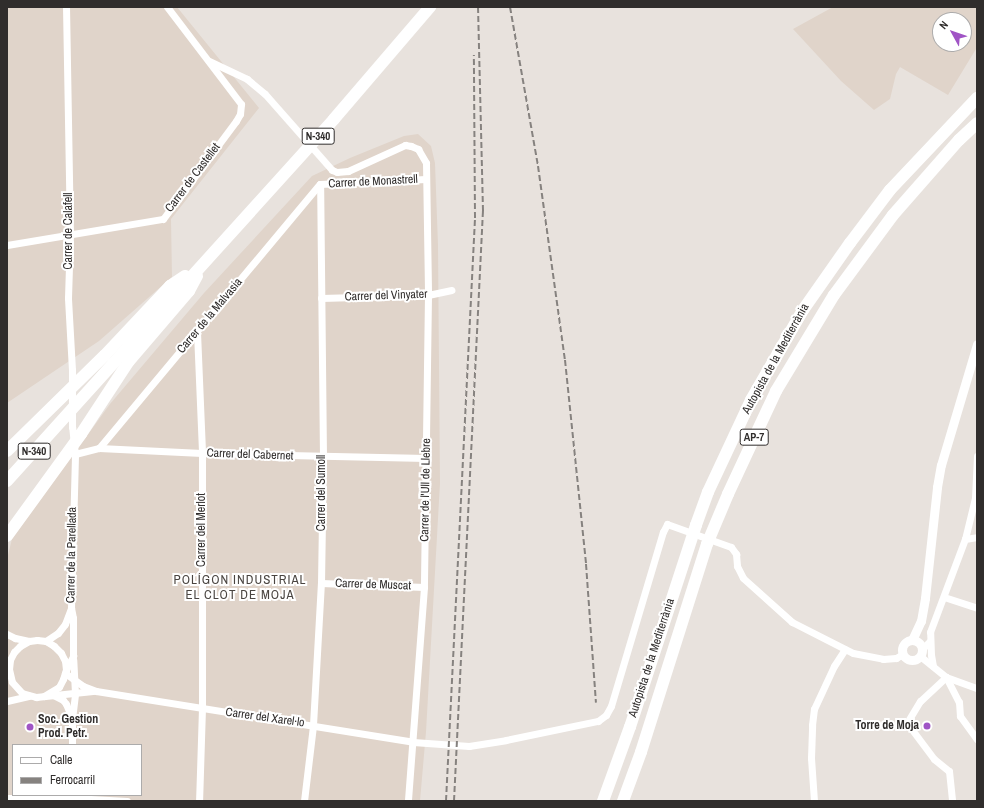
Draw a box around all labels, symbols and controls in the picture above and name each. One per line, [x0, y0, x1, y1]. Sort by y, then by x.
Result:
north arrow [932, 12, 972, 52]
text: N [936, 18, 951, 32]
road number: N-340 [301, 127, 335, 145]
street label: Carrer de Castellet [162, 141, 224, 215]
street label: Carrer de Monastrell [328, 172, 418, 192]
street label: Carrer de Calafell [62, 192, 76, 270]
street label: Carrer de la Malvasia [174, 275, 246, 357]
street label: Carrer del Vinyater [344, 287, 428, 305]
street label: Autopista de la Mediterrània [740, 301, 812, 417]
road number: AP-7 [739, 428, 769, 446]
street label: Carrer de l'Ull de Llebre [418, 438, 434, 542]
road number: N-340 [17, 442, 51, 460]
street label: Carrer del Cabernet [206, 446, 294, 464]
street label: Carrer del Sumoll [315, 455, 329, 531]
street label: Carrer del Merlot [195, 493, 209, 567]
street label: Carrer de la Parellada [64, 507, 80, 603]
district label: POLÍGON INDUSTRIAL EL CLOT DE MOJA [174, 573, 306, 604]
street label: Carrer de Muscat [335, 576, 411, 594]
street label: Autopista de la Mediterrània [626, 597, 678, 719]
street label: Carrer del Xarel·lo [225, 705, 305, 731]
place label: Soc. Gestion Prod. Petr. [38, 713, 98, 741]
place label: Torre de Moja [855, 719, 919, 733]
marker: Torre de Moja [922, 721, 932, 731]
marker: Soc. Gestion Prod. Petr. [25, 722, 35, 732]
legend [12, 744, 142, 796]
text: Calle [50, 752, 72, 768]
text: Ferrocarril [50, 772, 95, 788]

